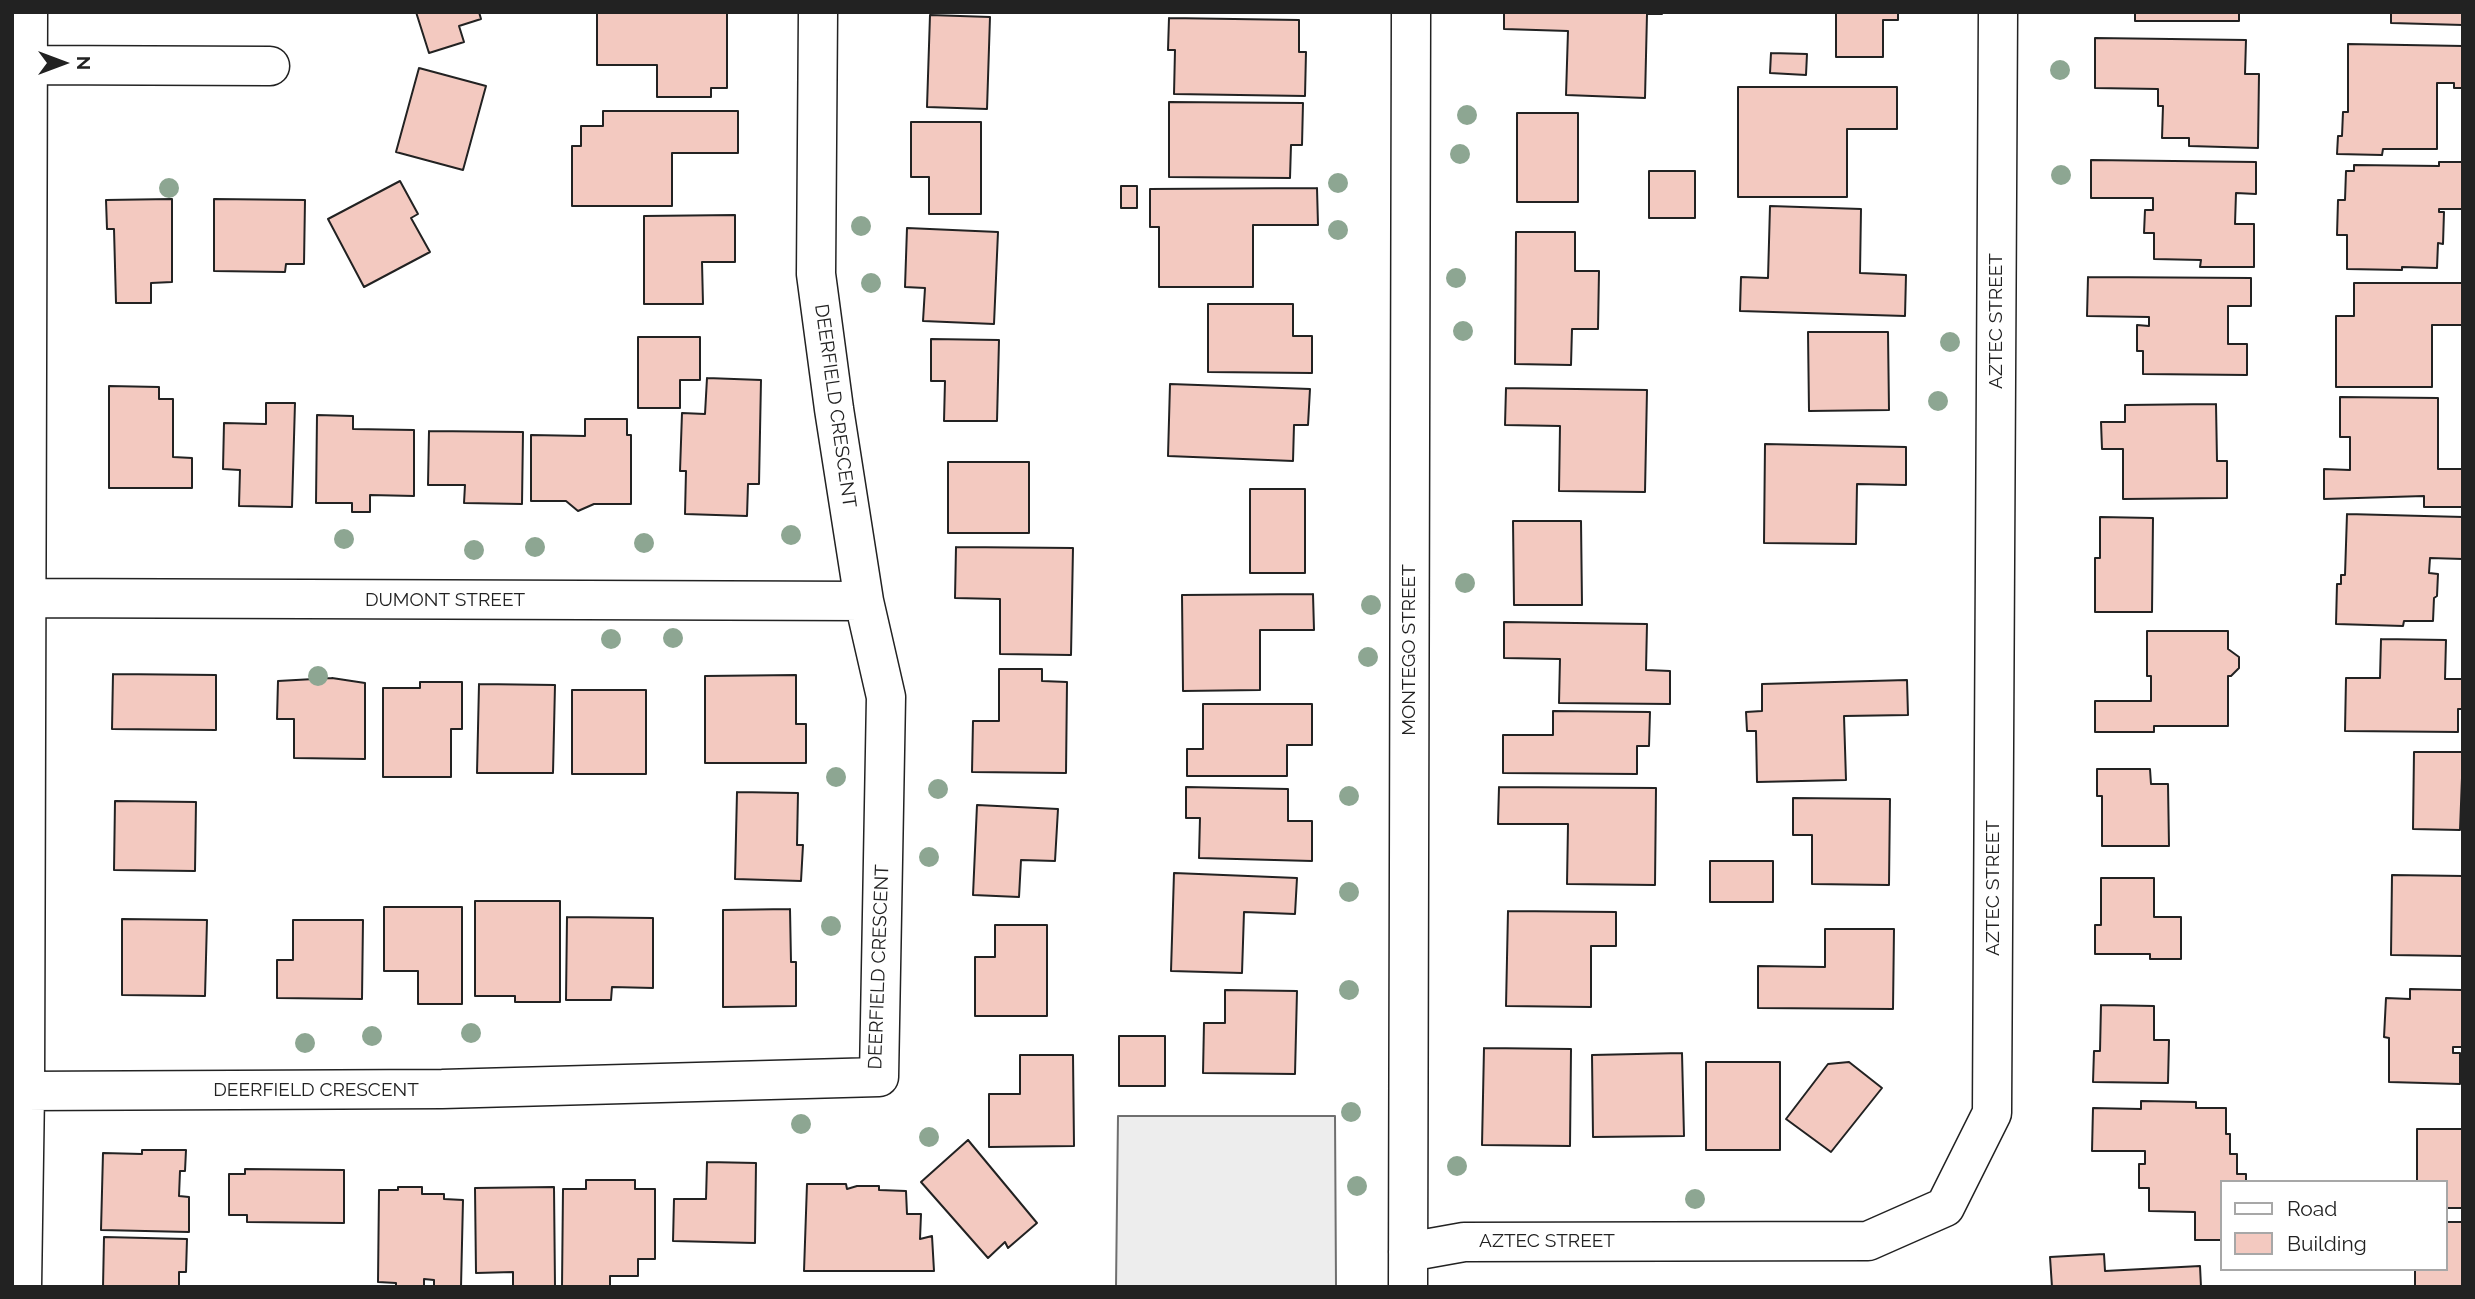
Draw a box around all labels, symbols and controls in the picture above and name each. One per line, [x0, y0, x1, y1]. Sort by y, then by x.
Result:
north arrow [28, 28, 98, 98]
text: N [73, 56, 95, 70]
street label: AZTEC STREET [1985, 253, 2007, 389]
street label: DEERFIELD CRESCENT [809, 303, 861, 509]
street label: MONTEGO STREET [1398, 564, 1420, 736]
street label: DUMONT STREET [365, 589, 525, 611]
street label: AZTEC STREET [1982, 820, 2004, 956]
street label: DEERFIELD CRESCENT [864, 864, 894, 1070]
street label: DEERFIELD CRESCENT [213, 1079, 419, 1101]
legend [2220, 1180, 2447, 1271]
text: Road [2287, 1196, 2337, 1221]
street label: AZTEC STREET [1479, 1230, 1615, 1252]
text: Building [2287, 1231, 2367, 1256]

